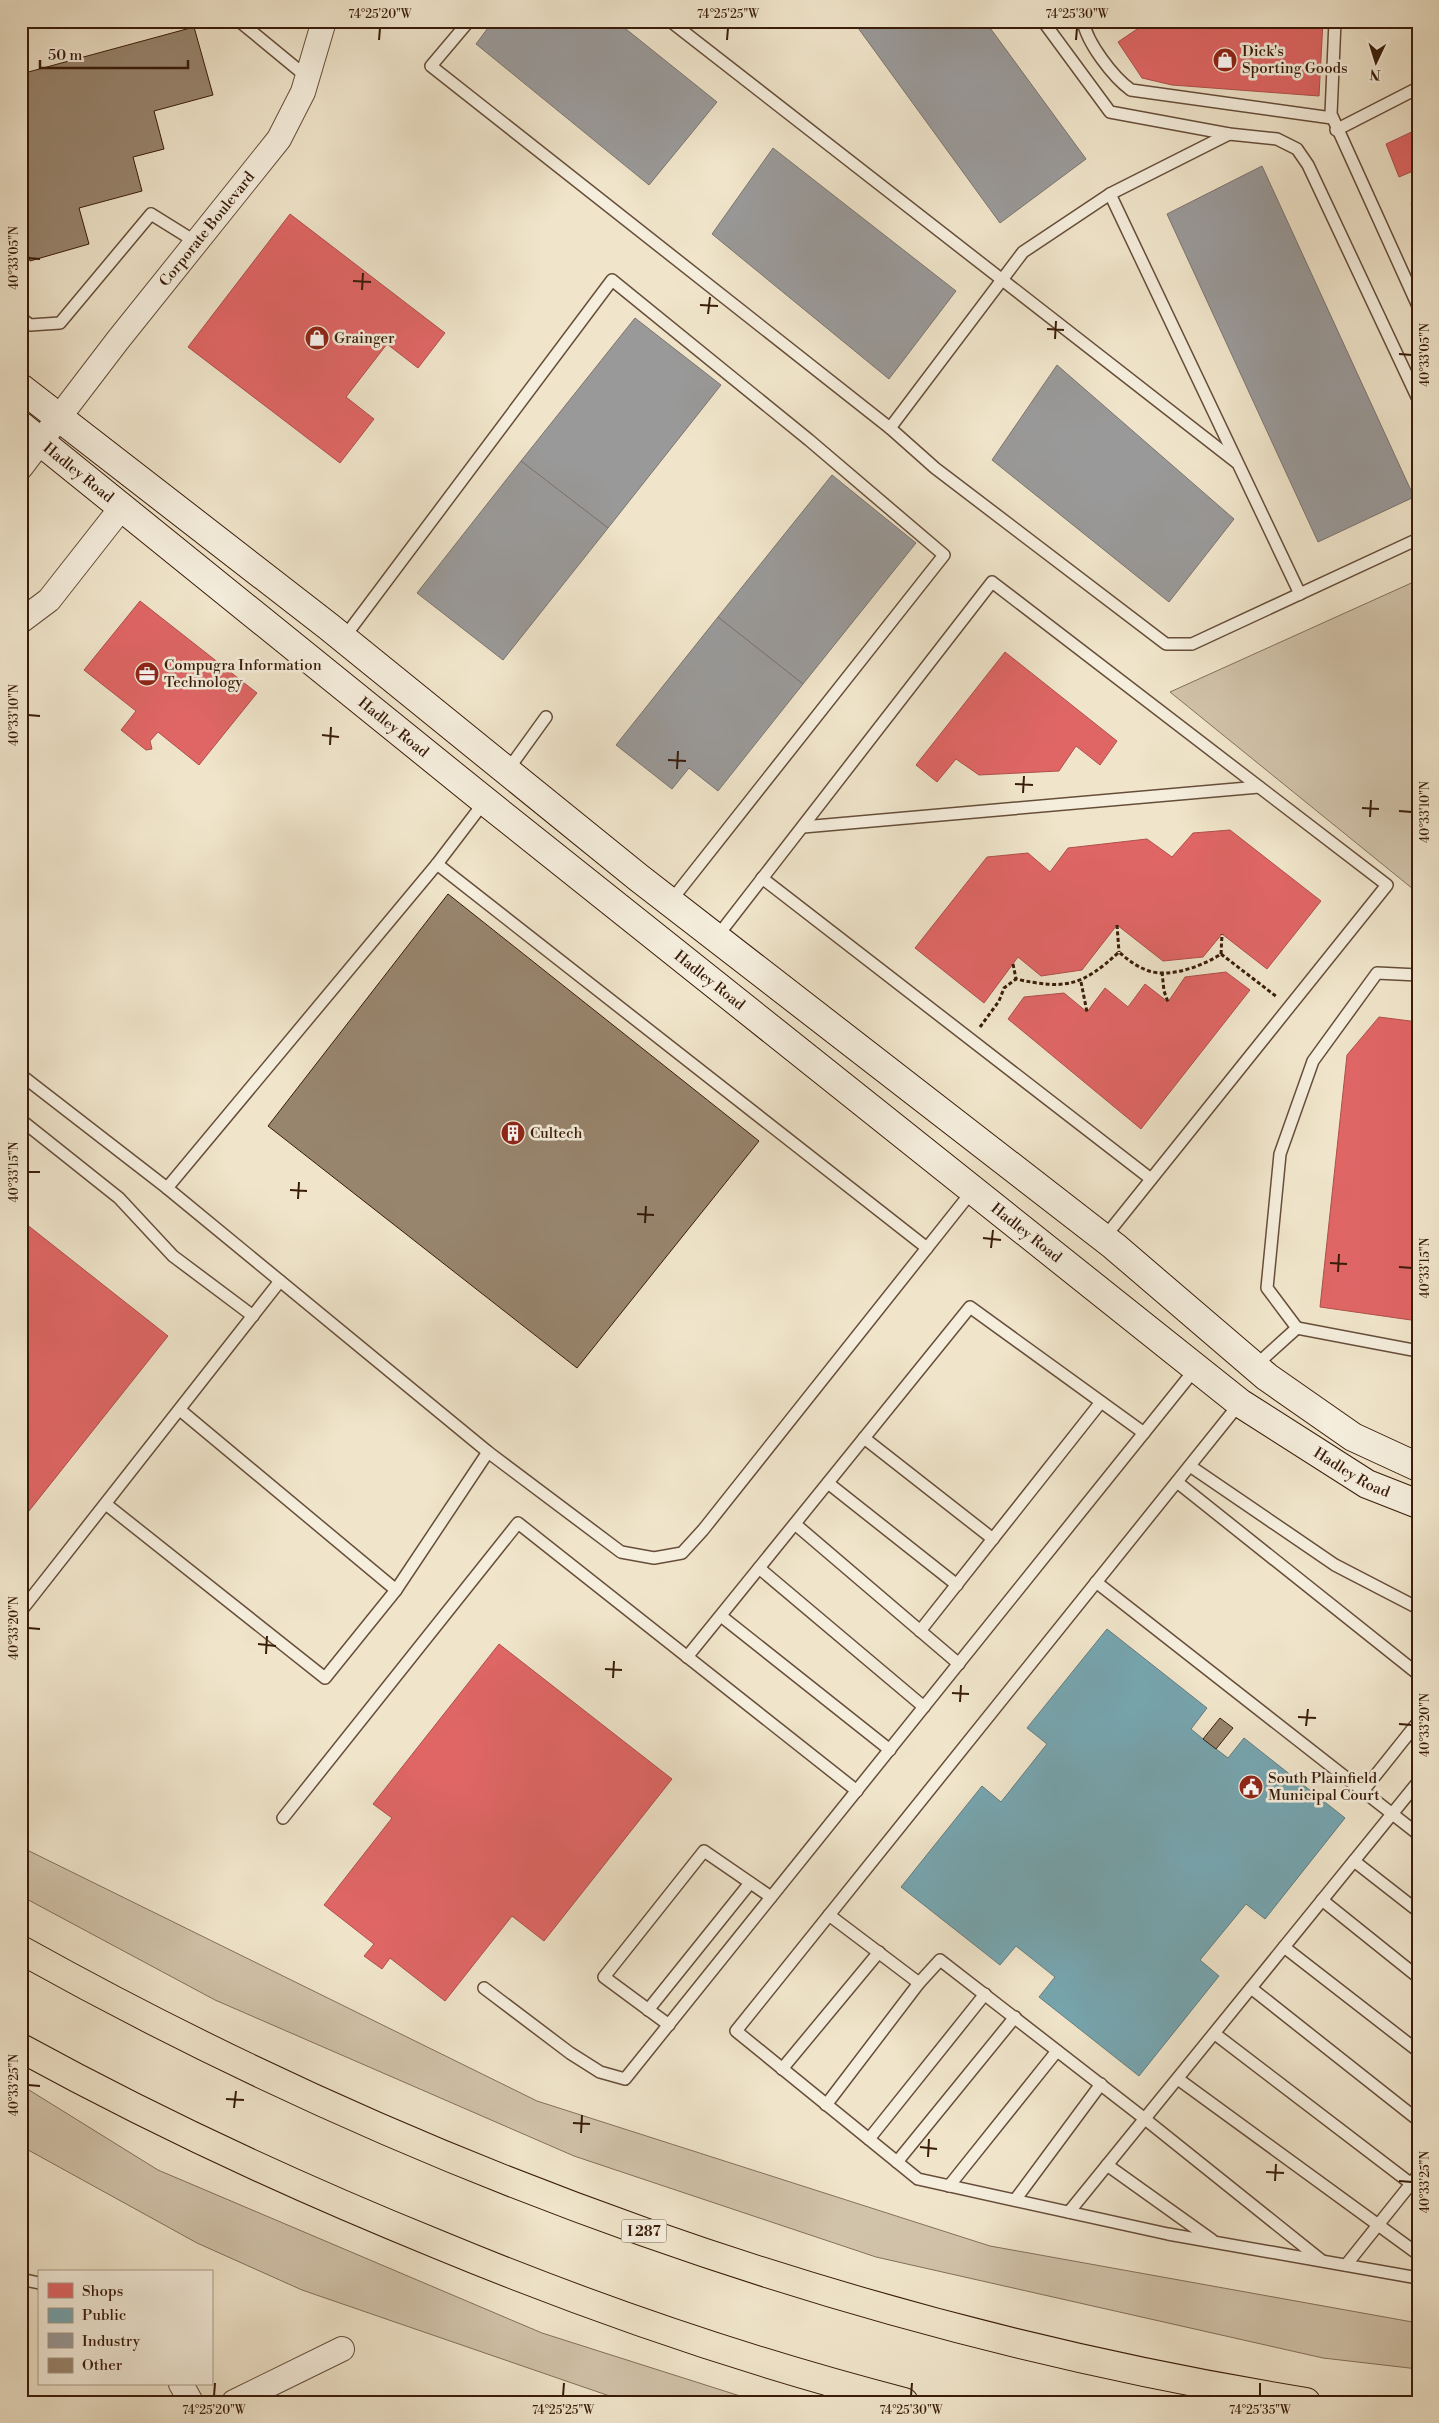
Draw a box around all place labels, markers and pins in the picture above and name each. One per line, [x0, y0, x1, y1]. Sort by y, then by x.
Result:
place label: Dick's Sporting Goods [1242, 42, 1348, 78]
shop icon: Dick's Sporting Goods [1212, 47, 1238, 73]
shop icon: Grainger [304, 325, 330, 351]
place label: Grainger [334, 329, 395, 348]
place label: Compugra Information Technology [164, 656, 322, 692]
office icon: Compugra Information Technology [134, 661, 160, 687]
building icon: Cultech [500, 1120, 526, 1146]
place label: Cultech [530, 1124, 583, 1143]
place label: South Plainfield Municipal Court [1268, 1769, 1380, 1805]
public building icon: South Plainfield Municipal Court [1238, 1774, 1264, 1800]

